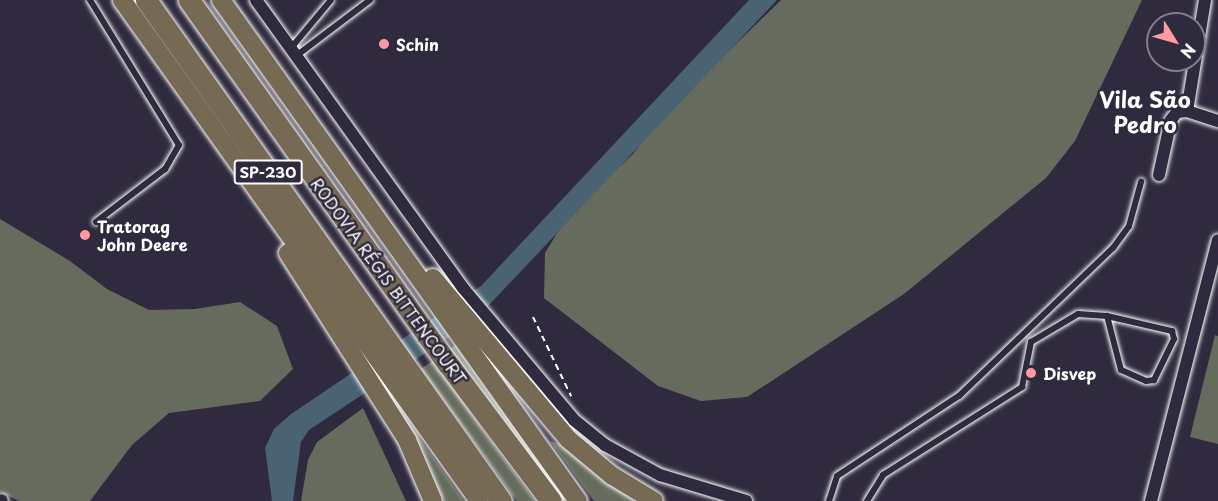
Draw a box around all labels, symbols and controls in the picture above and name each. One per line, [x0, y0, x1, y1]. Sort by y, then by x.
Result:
north arrow [1146, 12, 1206, 72]
place label: Schin [396, 34, 439, 54]
marker: Schin [377, 37, 391, 51]
text: N [1175, 39, 1202, 64]
district label: Vila São Pedro [1099, 85, 1191, 136]
road number: SP-230 [234, 160, 302, 184]
street label: RODOVIA RÉGIS BITTENCOURT [307, 173, 471, 389]
place label: Tratorag John Deere [97, 216, 187, 254]
marker: Tratorag John Deere [78, 228, 92, 242]
place label: Disvep [1043, 363, 1096, 383]
marker: Disvep [1024, 366, 1038, 380]

